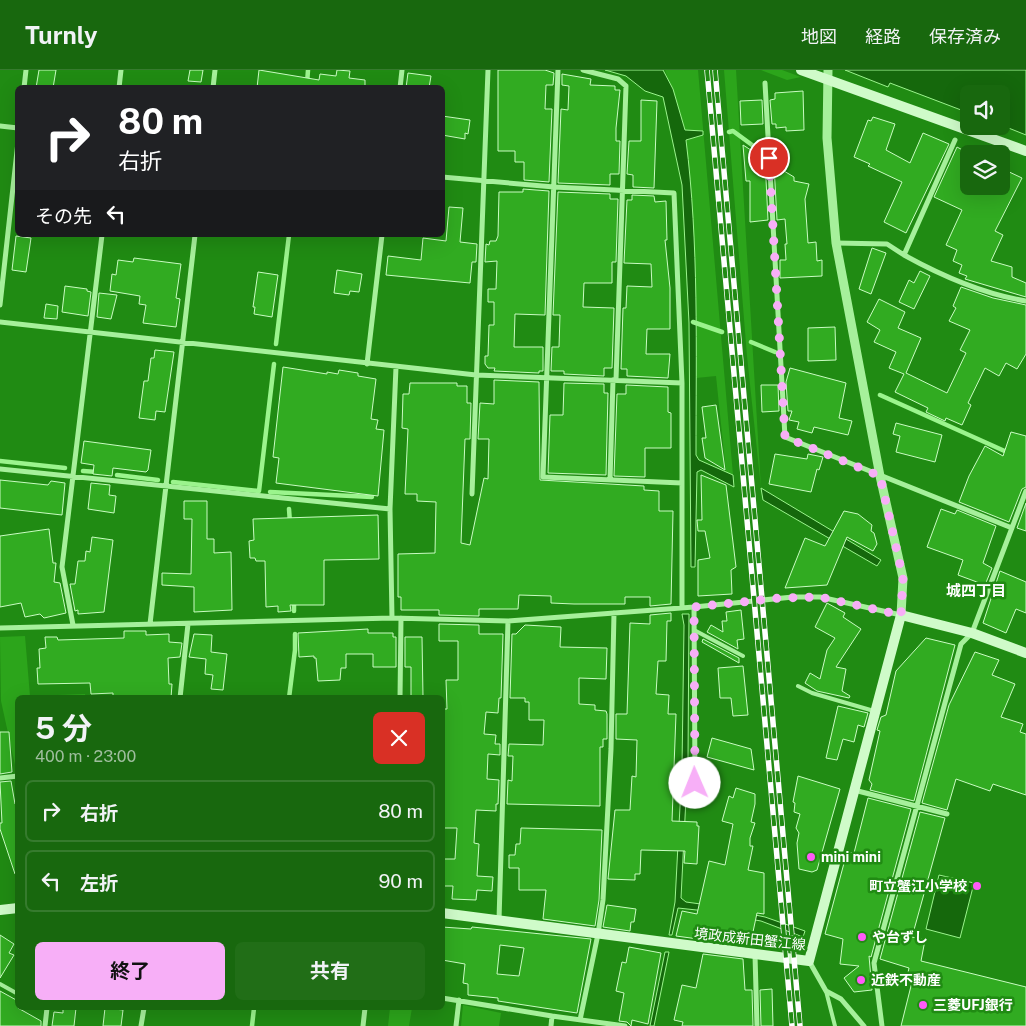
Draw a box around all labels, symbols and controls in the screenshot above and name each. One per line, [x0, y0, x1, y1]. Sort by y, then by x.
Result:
text: Turnly [25, 21, 98, 49]
text: 地図 [801, 26, 837, 47]
text: 経路 [865, 26, 901, 47]
text: 保存済み [929, 26, 1001, 47]
map controls [960, 85, 1010, 195]
button: sound [960, 85, 1010, 135]
text: 80 m [118, 101, 203, 142]
icon: right [35, 105, 100, 170]
pin [748, 137, 790, 179]
icon: arrive [755, 144, 783, 172]
button: layers [960, 145, 1010, 195]
text: 右折 [118, 148, 162, 174]
icon: left [102, 200, 130, 228]
text: その先 [35, 205, 92, 227]
district label: 城四丁目 [946, 582, 1006, 599]
text: 5 分 [35, 710, 92, 746]
button: close [373, 712, 425, 764]
text: 400 m · 23:00 [35, 747, 136, 766]
position arrow [668, 756, 720, 808]
icon: right [37, 797, 65, 825]
text: 80 m [378, 800, 423, 822]
text: 右折 [80, 802, 118, 824]
place label: mini mini [821, 849, 881, 865]
marker: mini mini [805, 851, 817, 863]
icon: left [37, 867, 65, 895]
text: 90 m [379, 870, 423, 892]
text: 左折 [80, 872, 118, 894]
place label: 町立蟹江小学校 [869, 878, 967, 894]
marker: 町立蟹江小学校 [971, 880, 983, 892]
street label: 境政成新田蟹江線 [693, 925, 807, 953]
place label: や台ずし [872, 929, 928, 945]
marker: や台ずし [856, 931, 868, 943]
button: 終了 [35, 942, 225, 1000]
button: 共有 [235, 942, 425, 1000]
place label: 近鉄不動産 [871, 972, 941, 988]
marker: 近鉄不動産 [855, 974, 867, 986]
place label: 三菱UFJ銀行 [933, 997, 1013, 1013]
marker: 三菱UFJ銀行 [917, 999, 929, 1011]

